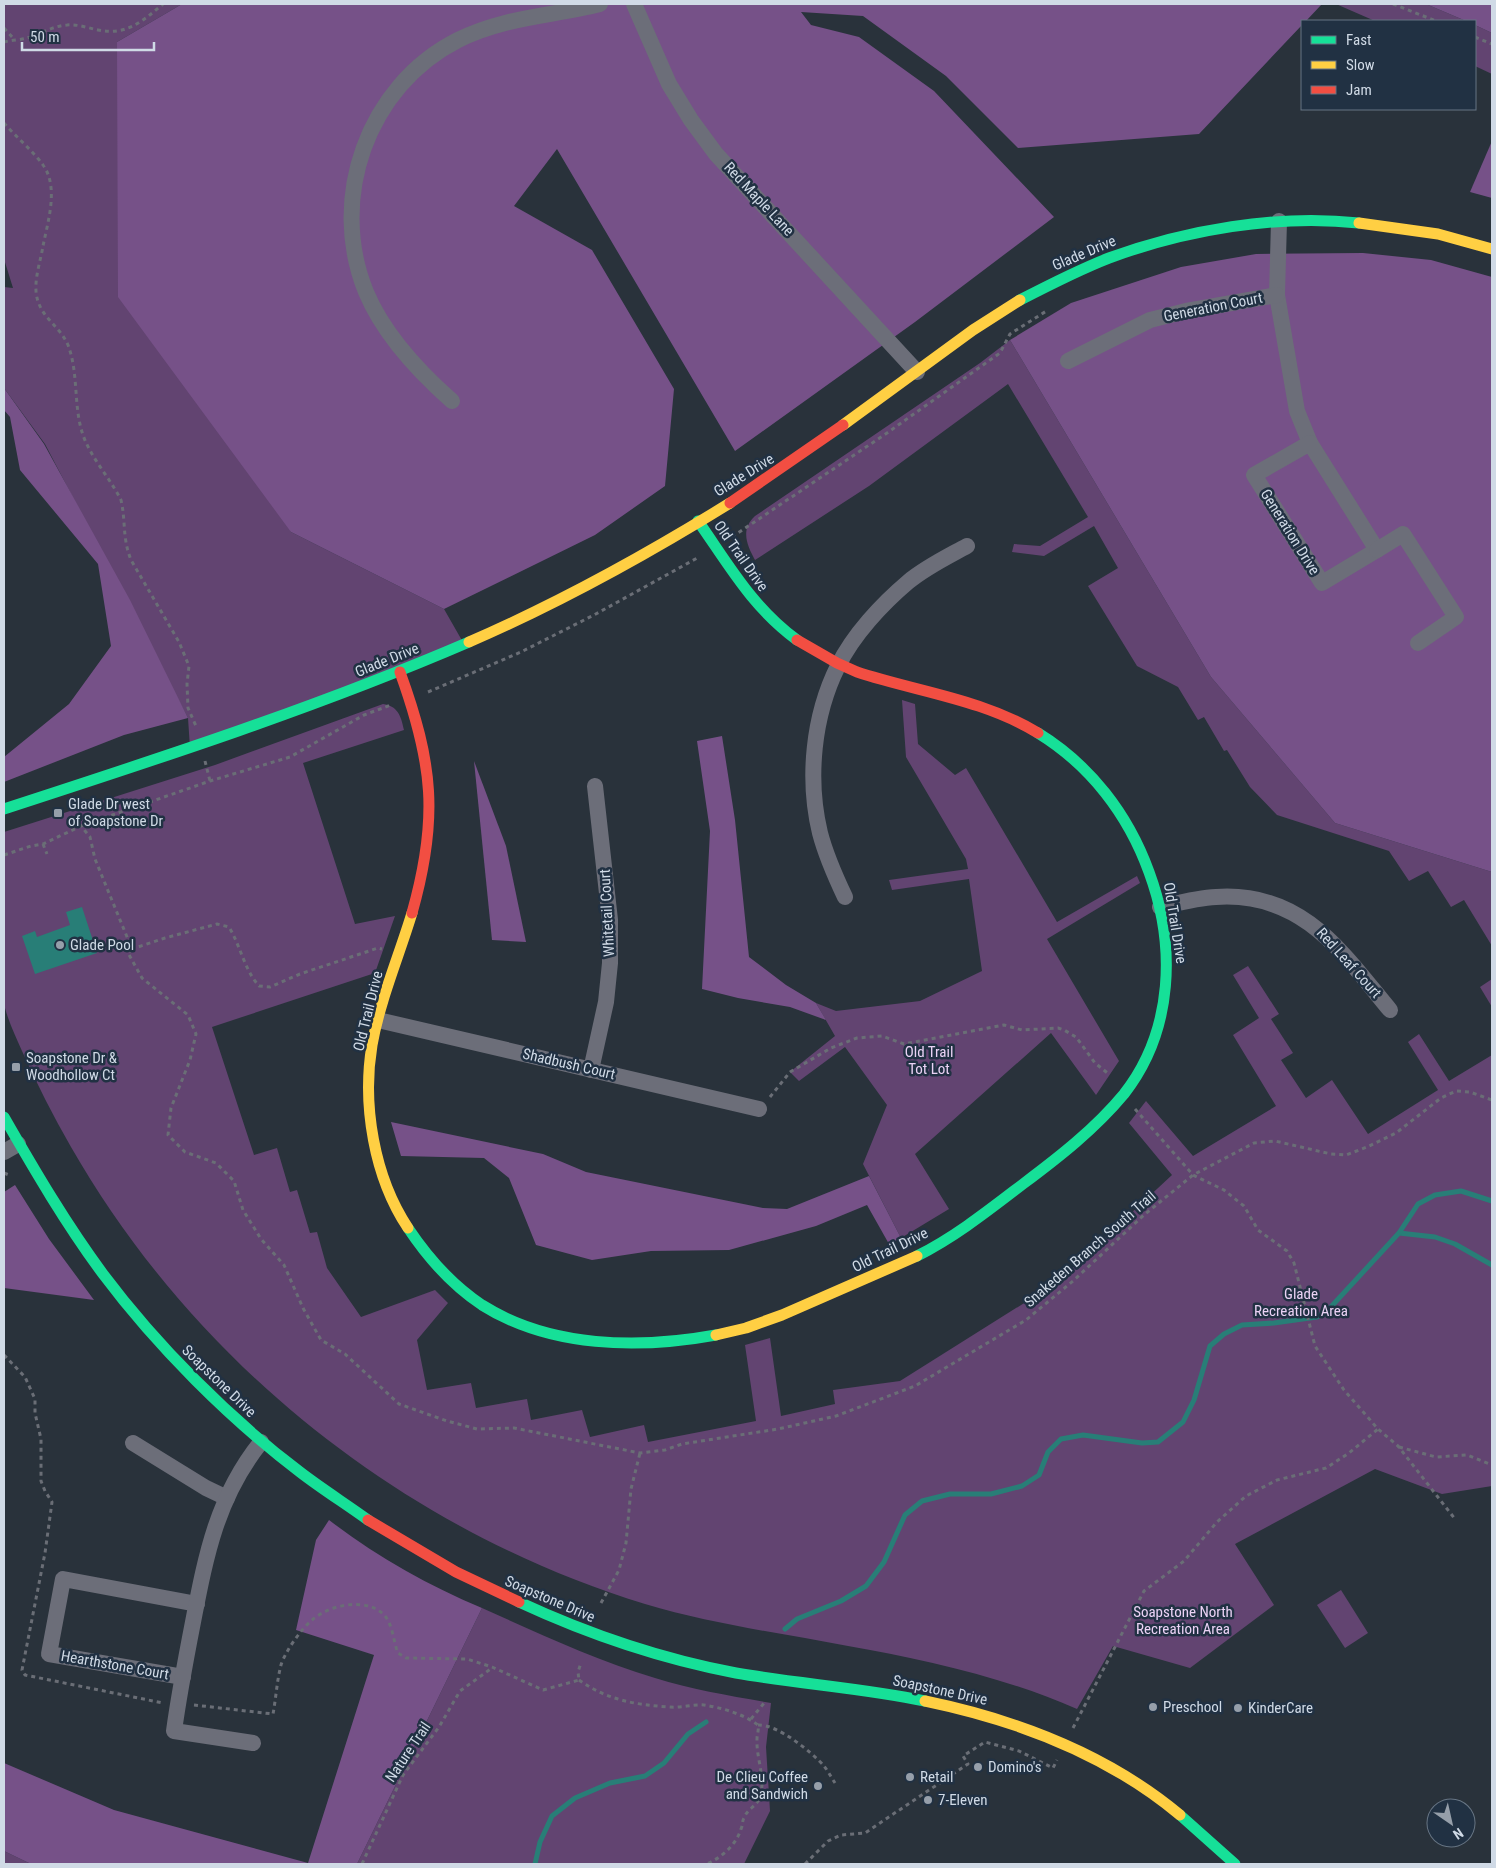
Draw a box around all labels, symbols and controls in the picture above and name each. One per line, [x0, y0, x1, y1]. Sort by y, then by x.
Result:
scale bar [22, 20, 155, 52]
legend [1301, 20, 1476, 110]
text: 50 m [30, 28, 60, 46]
text: Fast [1346, 31, 1371, 49]
text: Slow [1346, 56, 1375, 74]
text: Jam [1346, 81, 1372, 99]
street label: Red Maple Lane [720, 158, 798, 240]
street label: Glade Drive [1049, 232, 1119, 274]
street label: Generation Court [1162, 289, 1264, 325]
street label: Glade Drive [711, 450, 777, 500]
street label: Generation Drive [1256, 486, 1324, 578]
street label: Old Trail Drive [710, 517, 772, 595]
street label: Glade Drive [352, 639, 422, 681]
place label: Glade Dr west of Soapstone Dr [68, 795, 164, 830]
marker: Glade Dr west of Soapstone Dr [52, 807, 64, 819]
street label: Whitetail Court [596, 868, 618, 958]
street label: Old Trail Drive [1160, 881, 1190, 965]
street label: Red Leaf Court [1313, 924, 1385, 1002]
place label: Glade Pool [70, 936, 134, 954]
marker: Glade Pool [54, 939, 66, 951]
street label: Old Trail Drive [349, 969, 387, 1053]
park label: Old Trail Tot Lot [905, 1043, 953, 1078]
street label: Shadbush Court [521, 1045, 617, 1083]
place label: Soapstone Dr & Woodhollow Ct [26, 1049, 118, 1084]
marker: Soapstone Dr & Woodhollow Ct [10, 1061, 22, 1073]
street label: Snakeden Branch South Trail [1020, 1187, 1160, 1311]
street label: Old Trail Drive [849, 1224, 931, 1276]
park label: Glade Recreation Area [1254, 1285, 1348, 1320]
street label: Soapstone Drive [178, 1341, 260, 1421]
street label: Soapstone Drive [502, 1572, 598, 1626]
park label: Soapstone North Recreation Area [1133, 1603, 1233, 1638]
street label: Hearthstone Court [60, 1647, 170, 1683]
street label: Soapstone Drive [891, 1671, 989, 1709]
place label: Preschool [1163, 1698, 1222, 1716]
place label: KinderCare [1248, 1699, 1313, 1717]
marker: Preschool [1147, 1701, 1159, 1713]
marker: KinderCare [1232, 1702, 1244, 1714]
street label: Nature Trail [381, 1719, 435, 1785]
place label: Domino's [988, 1758, 1042, 1776]
marker: Domino's [972, 1761, 984, 1773]
place label: De Clieu Coffee and Sandwich [716, 1768, 808, 1803]
place label: Retail [920, 1768, 954, 1786]
marker: Retail [904, 1771, 916, 1783]
marker: De Clieu Coffee and Sandwich [812, 1780, 824, 1792]
place label: 7-Eleven [938, 1791, 988, 1809]
marker: 7-Eleven [922, 1794, 934, 1806]
north arrow [1426, 1798, 1476, 1848]
text: N [1450, 1825, 1466, 1843]

